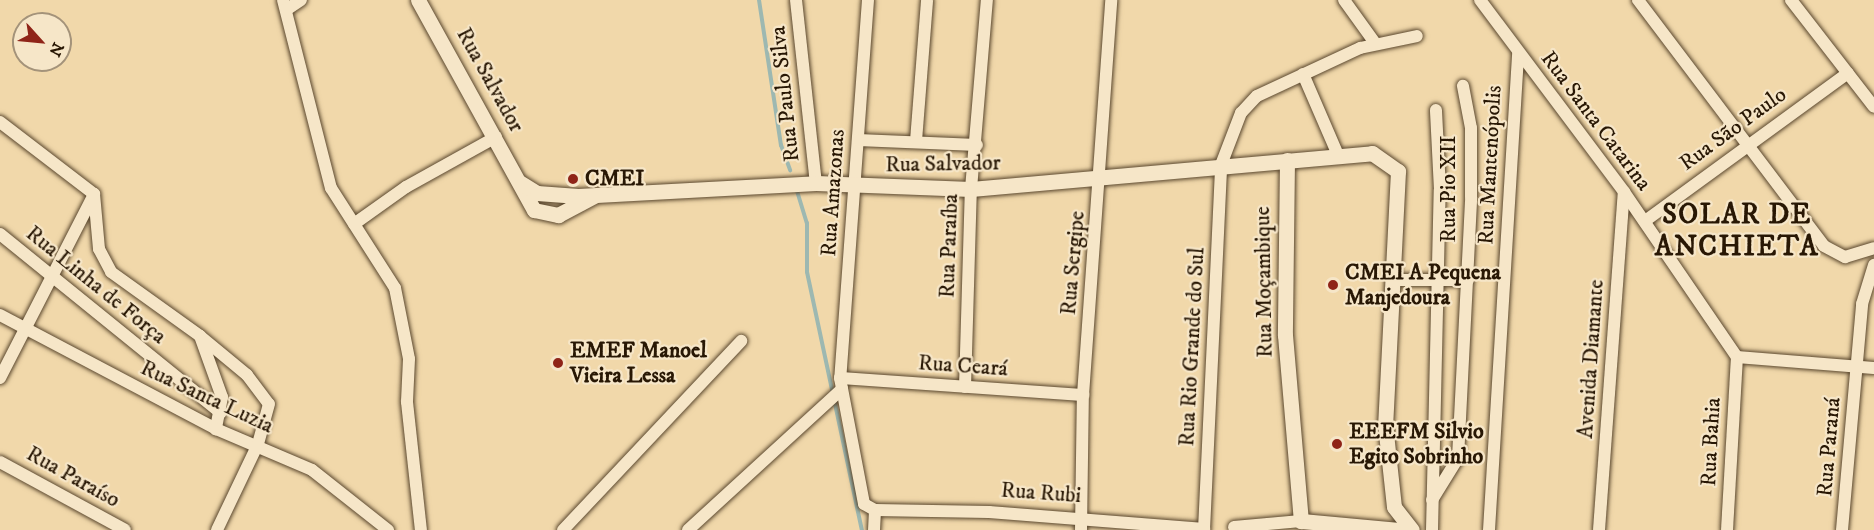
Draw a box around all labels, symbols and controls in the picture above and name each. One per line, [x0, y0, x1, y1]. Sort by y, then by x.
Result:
north arrow [12, 12, 72, 72]
street label: Rua Salvador [450, 23, 530, 137]
street label: Rua Paulo Silva [765, 25, 805, 163]
text: N [44, 39, 68, 60]
street label: Rua Santa Catarina [1535, 46, 1657, 196]
street label: Rua São Paulo [1674, 81, 1792, 177]
street label: Rua Mantenópolis [1473, 85, 1507, 245]
street label: Rua Amazonas [815, 128, 851, 258]
street label: Rua Pio XII [1436, 135, 1462, 243]
street label: Rua Salvador [885, 150, 1001, 178]
place label: CMEI [585, 166, 644, 192]
marker: CMEI [566, 172, 580, 186]
street label: Rua Paraíba [934, 193, 964, 299]
district label: SOLAR DE ANCHIETA [1655, 198, 1819, 264]
street label: Rua Moçambique [1249, 206, 1279, 358]
street label: Rua Sergipe [1055, 210, 1091, 316]
street label: Rua Linha de Força [20, 220, 172, 350]
street label: Rua Rio Grande do Sul [1174, 247, 1210, 447]
place label: CMEI A Pequena Manjedoura [1345, 259, 1501, 310]
marker: CMEI A Pequena Manjedoura [1326, 278, 1340, 292]
street label: Avenida Diamante [1572, 279, 1610, 439]
place label: EMEF Manoel Vieira Lessa [570, 337, 707, 388]
street label: Rua Ceará [917, 350, 1009, 382]
street label: Rua Santa Luzia [136, 355, 278, 439]
marker: EMEF Manoel Vieira Lessa [551, 356, 565, 370]
street label: Rua Paraná [1812, 396, 1846, 498]
street label: Rua Bahia [1695, 397, 1727, 487]
place label: EEEFM Silvio Egito Sobrinho [1349, 418, 1484, 470]
marker: EEEFM Silvio Egito Sobrinho [1330, 437, 1344, 451]
street label: Rua Paraíso [22, 441, 124, 513]
street label: Rua Rubi [1000, 477, 1082, 509]

